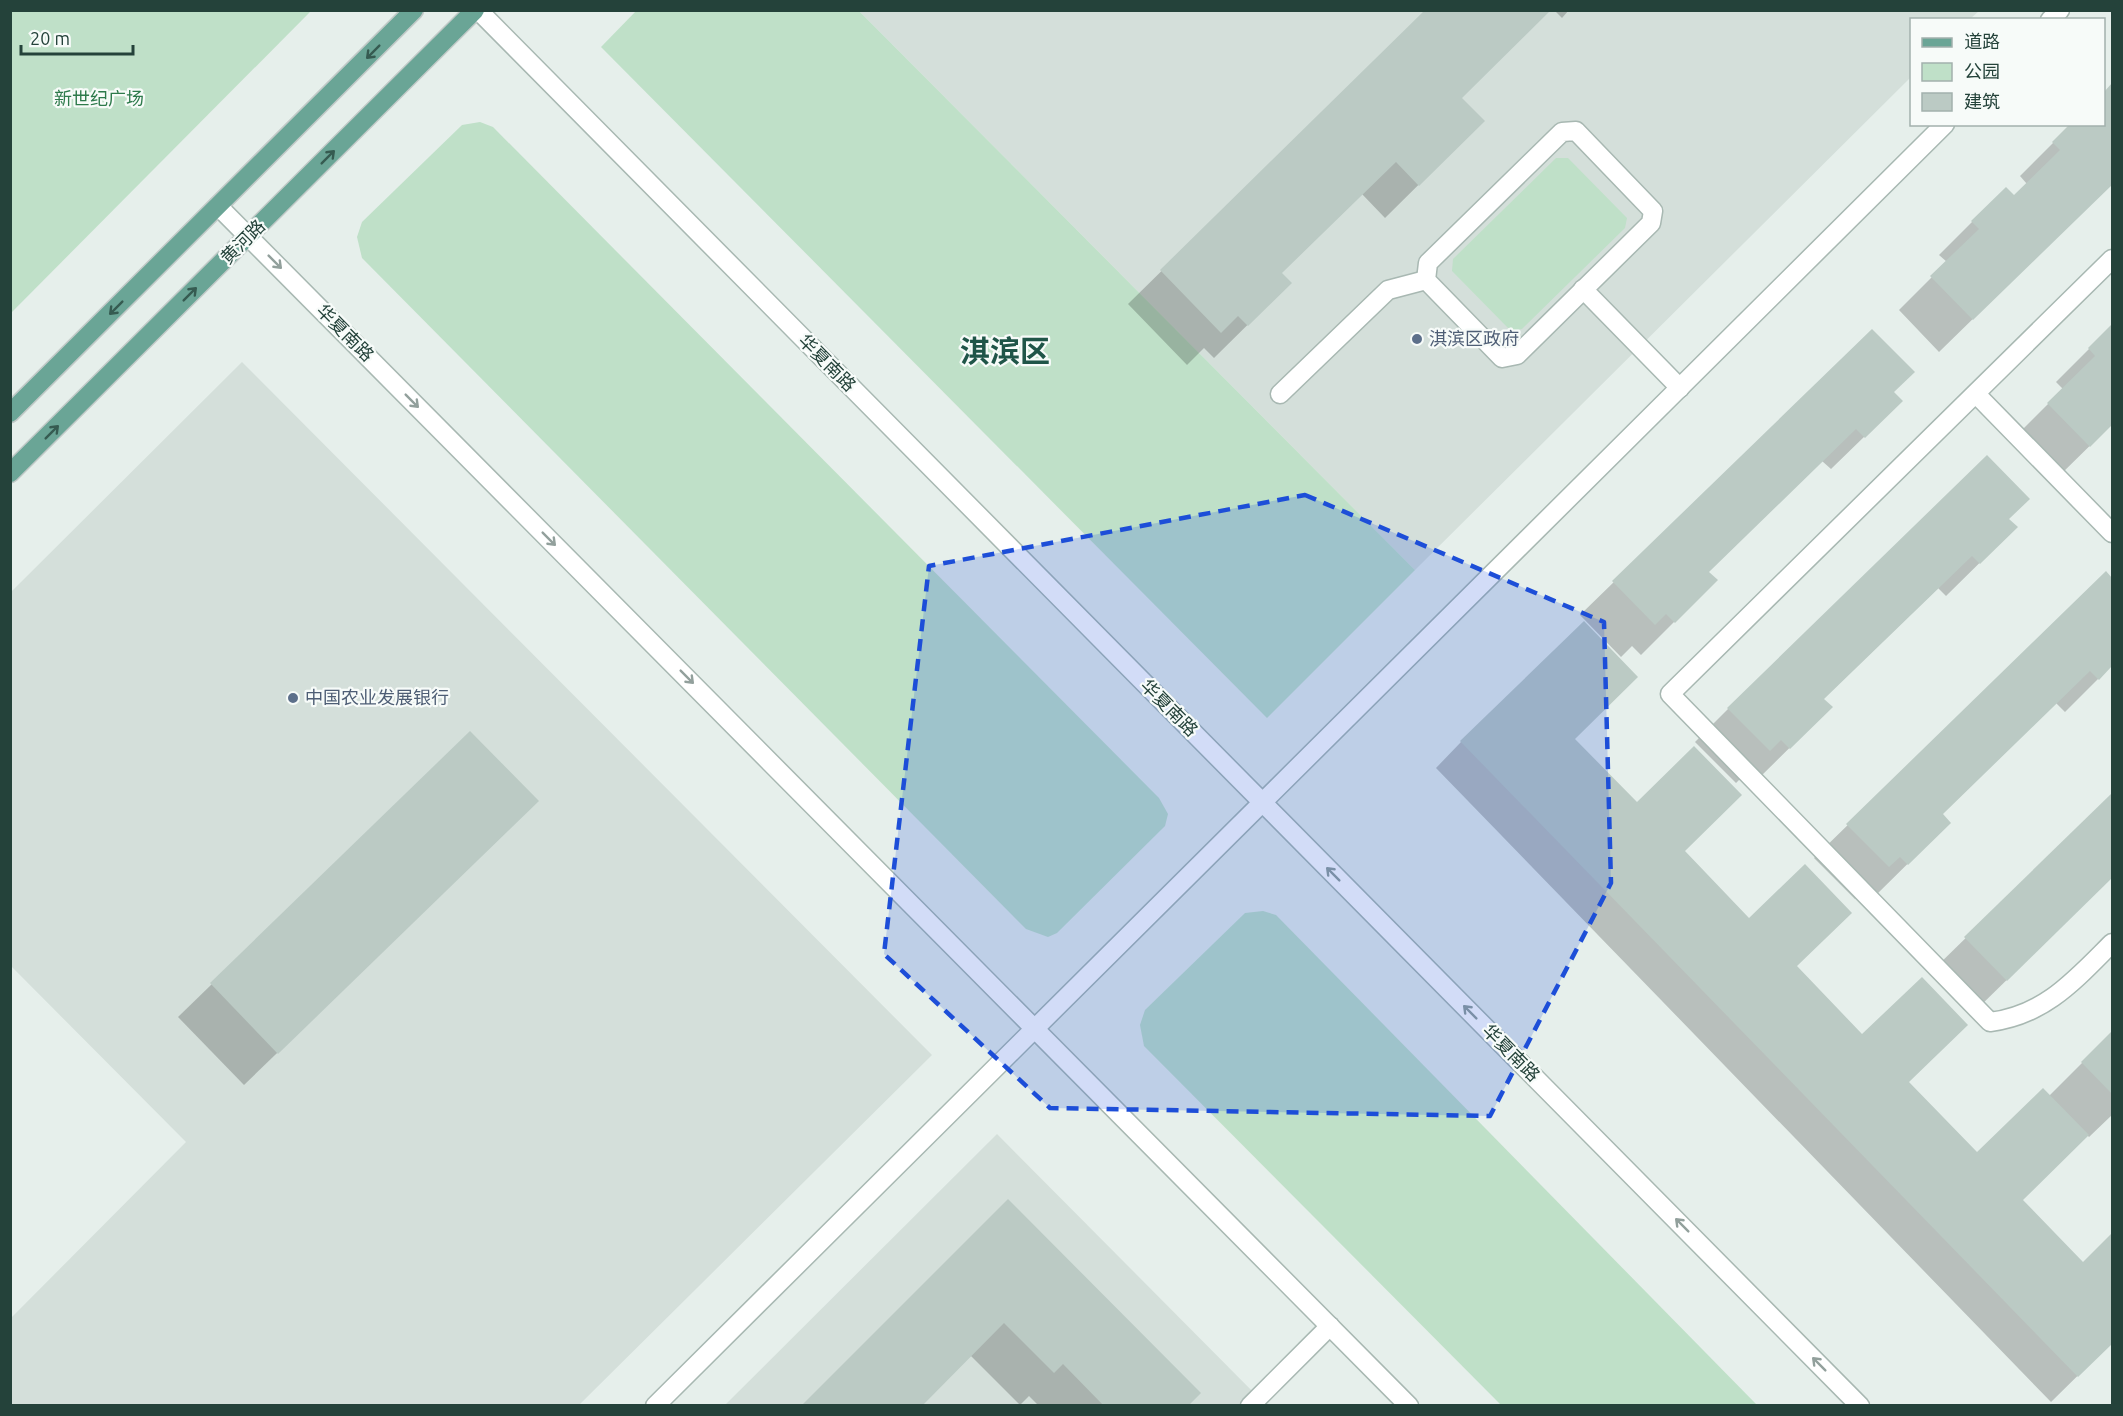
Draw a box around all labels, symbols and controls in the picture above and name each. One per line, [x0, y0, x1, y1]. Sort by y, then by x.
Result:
scale bar [21, 18, 134, 56]
legend [1910, 18, 2105, 126]
text: 20 m [30, 28, 70, 48]
text: 道路 [1964, 31, 2000, 51]
one-way arrow [366, 44, 380, 59]
text: 公园 [1964, 61, 2000, 81]
park label: 新世纪广场 [54, 88, 144, 108]
text: 建筑 [1964, 91, 2000, 111]
one-way arrow [321, 149, 336, 164]
street label: 黄河路 [216, 215, 268, 267]
one-way arrow [267, 255, 282, 270]
one-way arrow [183, 287, 198, 302]
street label: 华夏南路 [313, 300, 378, 365]
one-way arrow [108, 301, 123, 315]
place label: 淇滨区政府 [1429, 328, 1519, 348]
street label: 华夏南路 [795, 330, 860, 395]
marker: 淇滨区政府 [1410, 332, 1424, 346]
district label: 淇滨区 [960, 334, 1050, 368]
one-way arrow [404, 393, 419, 408]
one-way arrow [44, 425, 59, 440]
one-way arrow [542, 532, 557, 546]
one-way arrow [679, 670, 694, 685]
street label: 华夏南路 [1137, 675, 1202, 740]
place label: 中国农业发展银行 [305, 687, 449, 707]
marker: 中国农业发展银行 [286, 691, 300, 705]
one-way arrow [1326, 866, 1341, 881]
one-way arrow [1463, 1005, 1478, 1020]
street label: 华夏南路 [1479, 1020, 1544, 1085]
one-way arrow [1674, 1218, 1689, 1233]
one-way arrow [1811, 1356, 1826, 1371]

